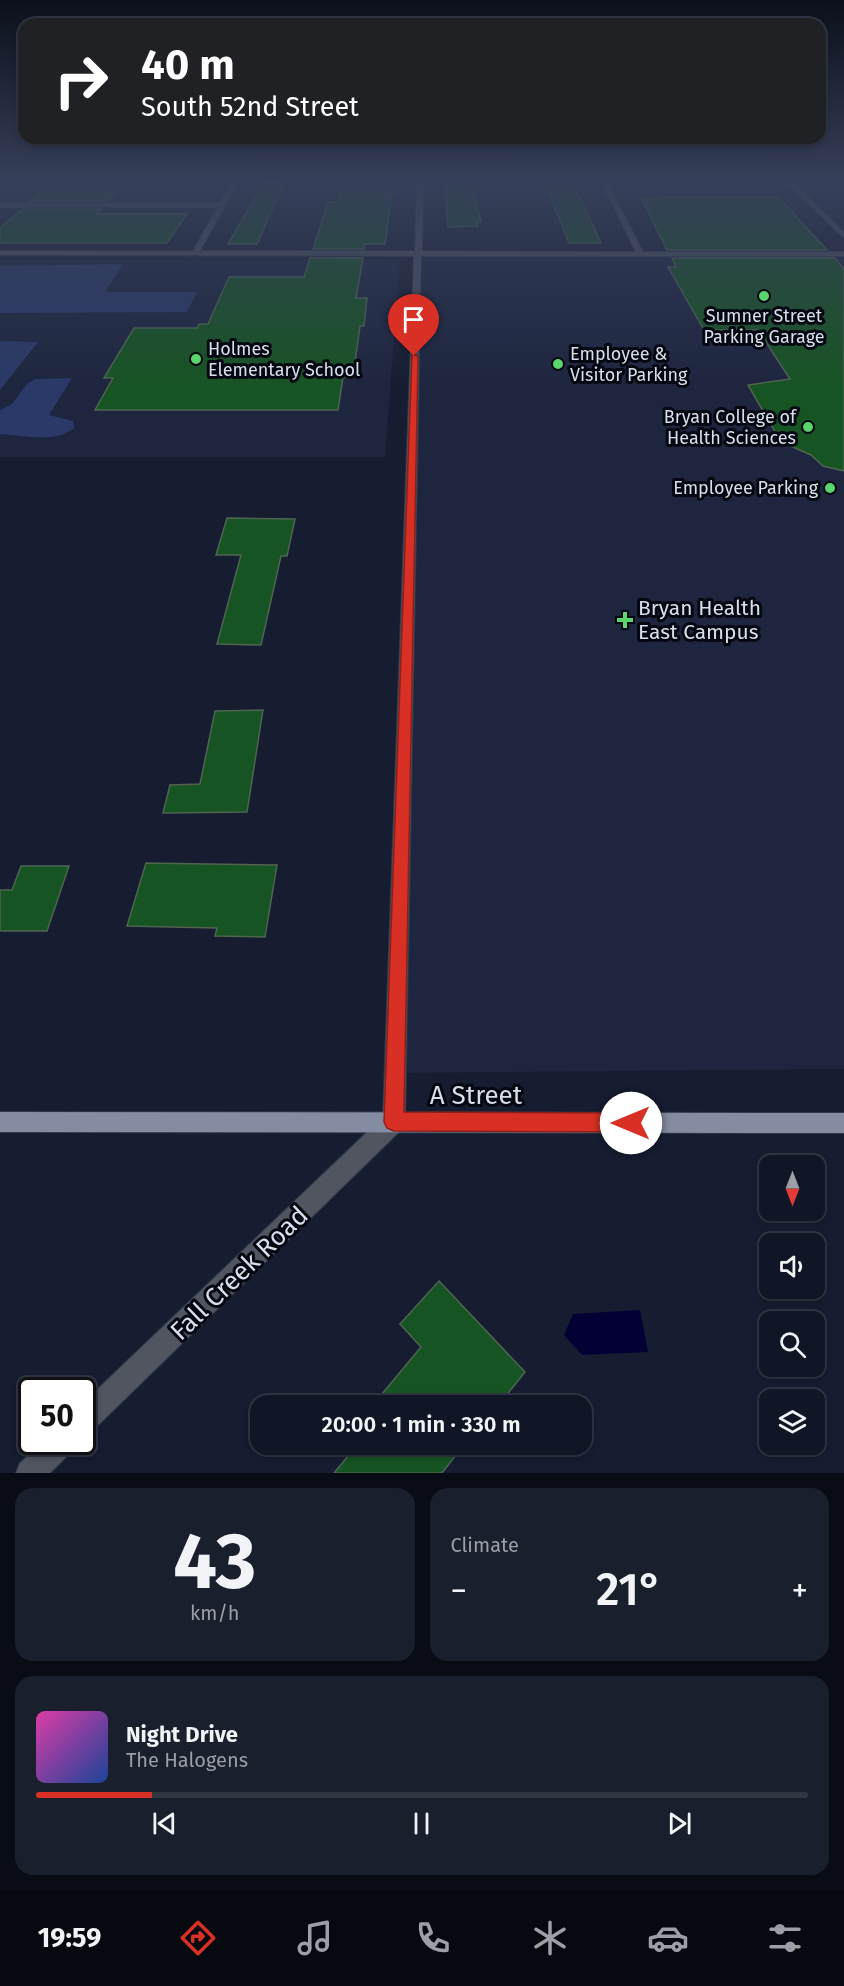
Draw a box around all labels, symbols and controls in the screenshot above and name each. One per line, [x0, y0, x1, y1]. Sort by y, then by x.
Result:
text: 40 m [141, 40, 235, 90]
icon: right [42, 42, 120, 120]
text: South 52nd Street [141, 91, 359, 123]
marker: Sumner Street Parking Garage [757, 289, 771, 303]
pin [388, 294, 439, 356]
icon: arrive [397, 303, 430, 336]
place label: Sumner Street Parking Garage [703, 305, 825, 348]
place label: Holmes Elementary School [208, 338, 360, 381]
place label: Employee & Visitor Parking [570, 343, 688, 386]
marker: Holmes Elementary School [189, 352, 203, 366]
marker: Employee & Visitor Parking [551, 357, 565, 371]
place label: Bryan College of Health Sciences [664, 406, 798, 449]
marker: Bryan College of Health Sciences [801, 420, 815, 434]
place label: Employee Parking [673, 477, 819, 499]
marker: Employee Parking [823, 481, 837, 495]
place label: Bryan Health East Campus [638, 595, 761, 645]
marker: Bryan Health East Campus [616, 611, 634, 629]
street label: A Street [430, 1080, 523, 1111]
position arrow [599, 1091, 663, 1155]
north arrow [759, 1155, 825, 1221]
map controls [759, 1155, 825, 1455]
street label: Fall Creek Road [164, 1200, 315, 1347]
button: sound [759, 1233, 825, 1299]
button: search [759, 1311, 825, 1377]
speed limit sign: 50 [18, 1377, 96, 1455]
button: layers [759, 1389, 825, 1455]
text: 20:00 · 1 min · 330 m [321, 1411, 521, 1438]
text: 43 [173, 1515, 256, 1609]
text: Climate [451, 1533, 519, 1557]
text: 21° [596, 1563, 662, 1617]
text: − [451, 1571, 467, 1611]
text: + [792, 1571, 808, 1611]
text: km/h [190, 1601, 240, 1625]
text: Night Drive [126, 1721, 238, 1748]
text: The Halogens [126, 1748, 248, 1772]
icon: previous [148, 1807, 181, 1840]
icon: pause [405, 1807, 438, 1840]
icon: next [663, 1807, 696, 1840]
icon: directions [177, 1917, 219, 1959]
icon: music [294, 1917, 336, 1959]
icon: phone [412, 1917, 454, 1959]
icon: climate [529, 1917, 571, 1959]
icon: car [647, 1917, 689, 1959]
icon: filters [764, 1917, 806, 1959]
text: 19:59 [38, 1922, 101, 1954]

